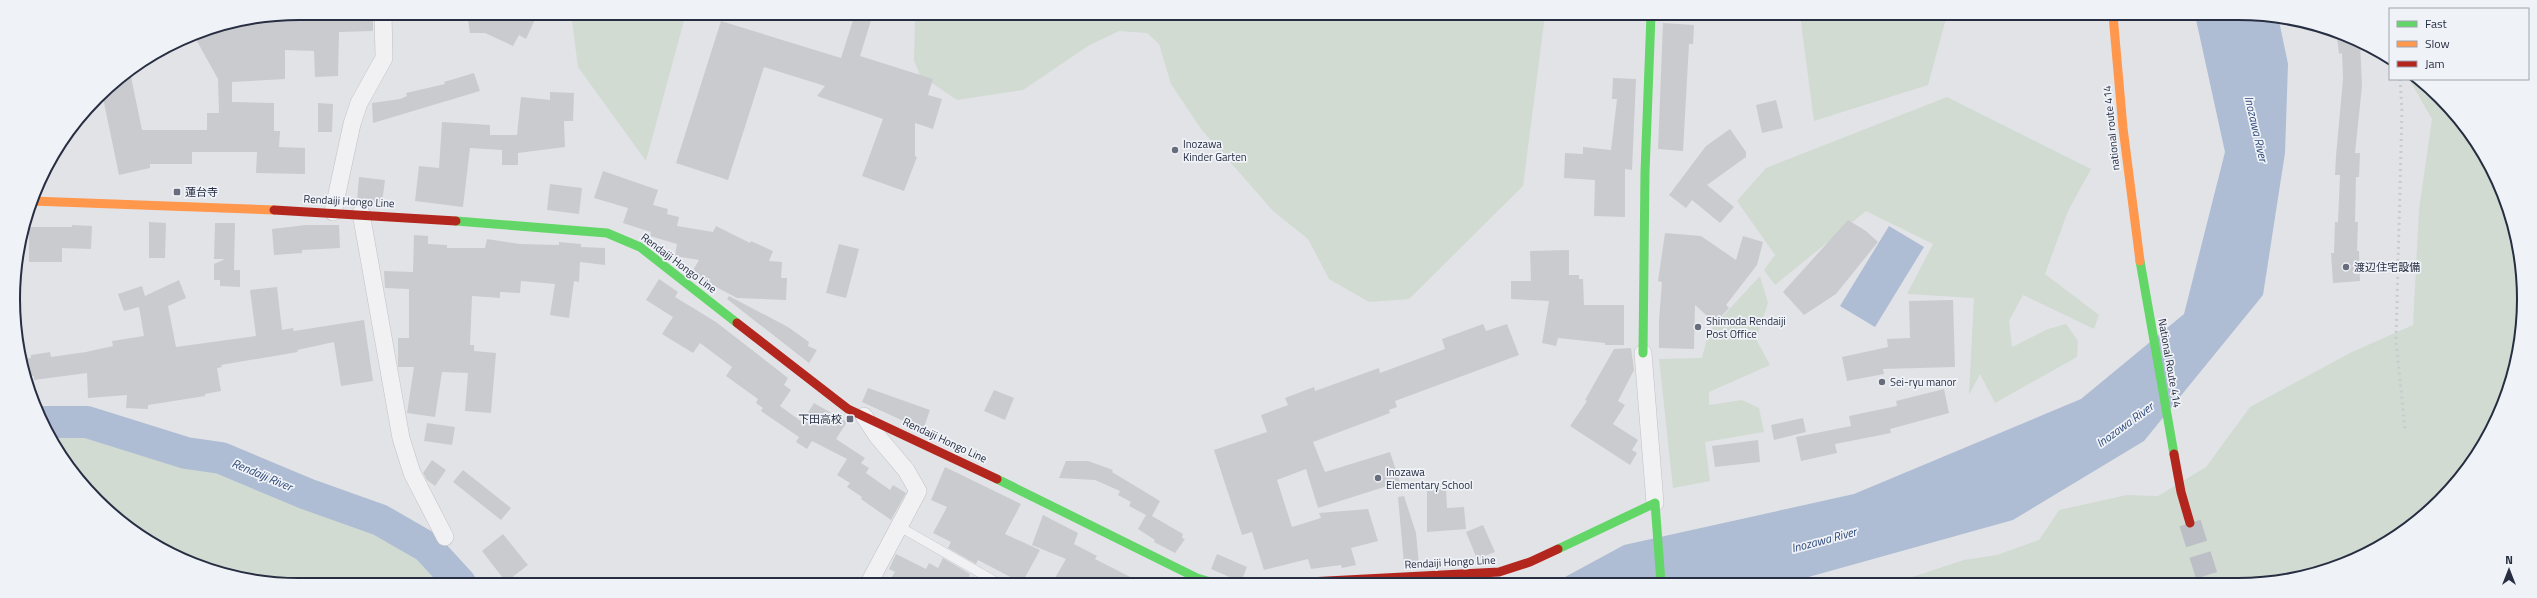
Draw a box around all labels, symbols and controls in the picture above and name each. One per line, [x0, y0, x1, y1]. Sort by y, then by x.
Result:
legend [2389, 8, 2529, 80]
text: Fast [2425, 14, 2448, 33]
text: Slow [2425, 34, 2450, 53]
text: Jam [2425, 54, 2445, 73]
street label: national route 414 [2099, 85, 2123, 171]
water label: Inozawa River [2240, 94, 2274, 166]
place label: Inozawa Kinder Garten [1183, 136, 1247, 165]
marker: Inozawa Kinder Garten [1170, 145, 1180, 155]
place label: 蓮台寺 [185, 184, 218, 200]
marker: 蓮台寺 [172, 187, 182, 197]
street label: Rendaiji Hongo Line [303, 191, 395, 211]
street label: Rendaiji Hongo Line [638, 229, 721, 297]
place label: 渡辺住宅設備 [2354, 259, 2420, 275]
marker: 渡辺住宅設備 [2341, 262, 2351, 272]
place label: Shimoda Rendaiji Post Office [1706, 313, 1786, 342]
street label: National Route 414 [2154, 317, 2186, 409]
marker: Shimoda Rendaiji Post Office [1693, 322, 1703, 332]
place label: Sei-ryu manor [1890, 374, 1957, 390]
marker: Sei-ryu manor [1877, 377, 1887, 387]
water label: Inozawa River [2092, 396, 2159, 452]
place label: 下田高校 [798, 411, 842, 427]
street label: Rendaiji Hongo Line [900, 413, 990, 467]
marker: 下田高校 [845, 414, 855, 424]
water label: Rendaiji River [229, 453, 297, 497]
place label: Inozawa Elementary School [1386, 464, 1473, 493]
marker: Inozawa Elementary School [1373, 473, 1383, 483]
water label: Inozawa River [1789, 521, 1861, 557]
north arrow [2489, 550, 2529, 590]
street label: Rendaiji Hongo Line [1404, 552, 1496, 572]
text: N [2505, 552, 2513, 568]

